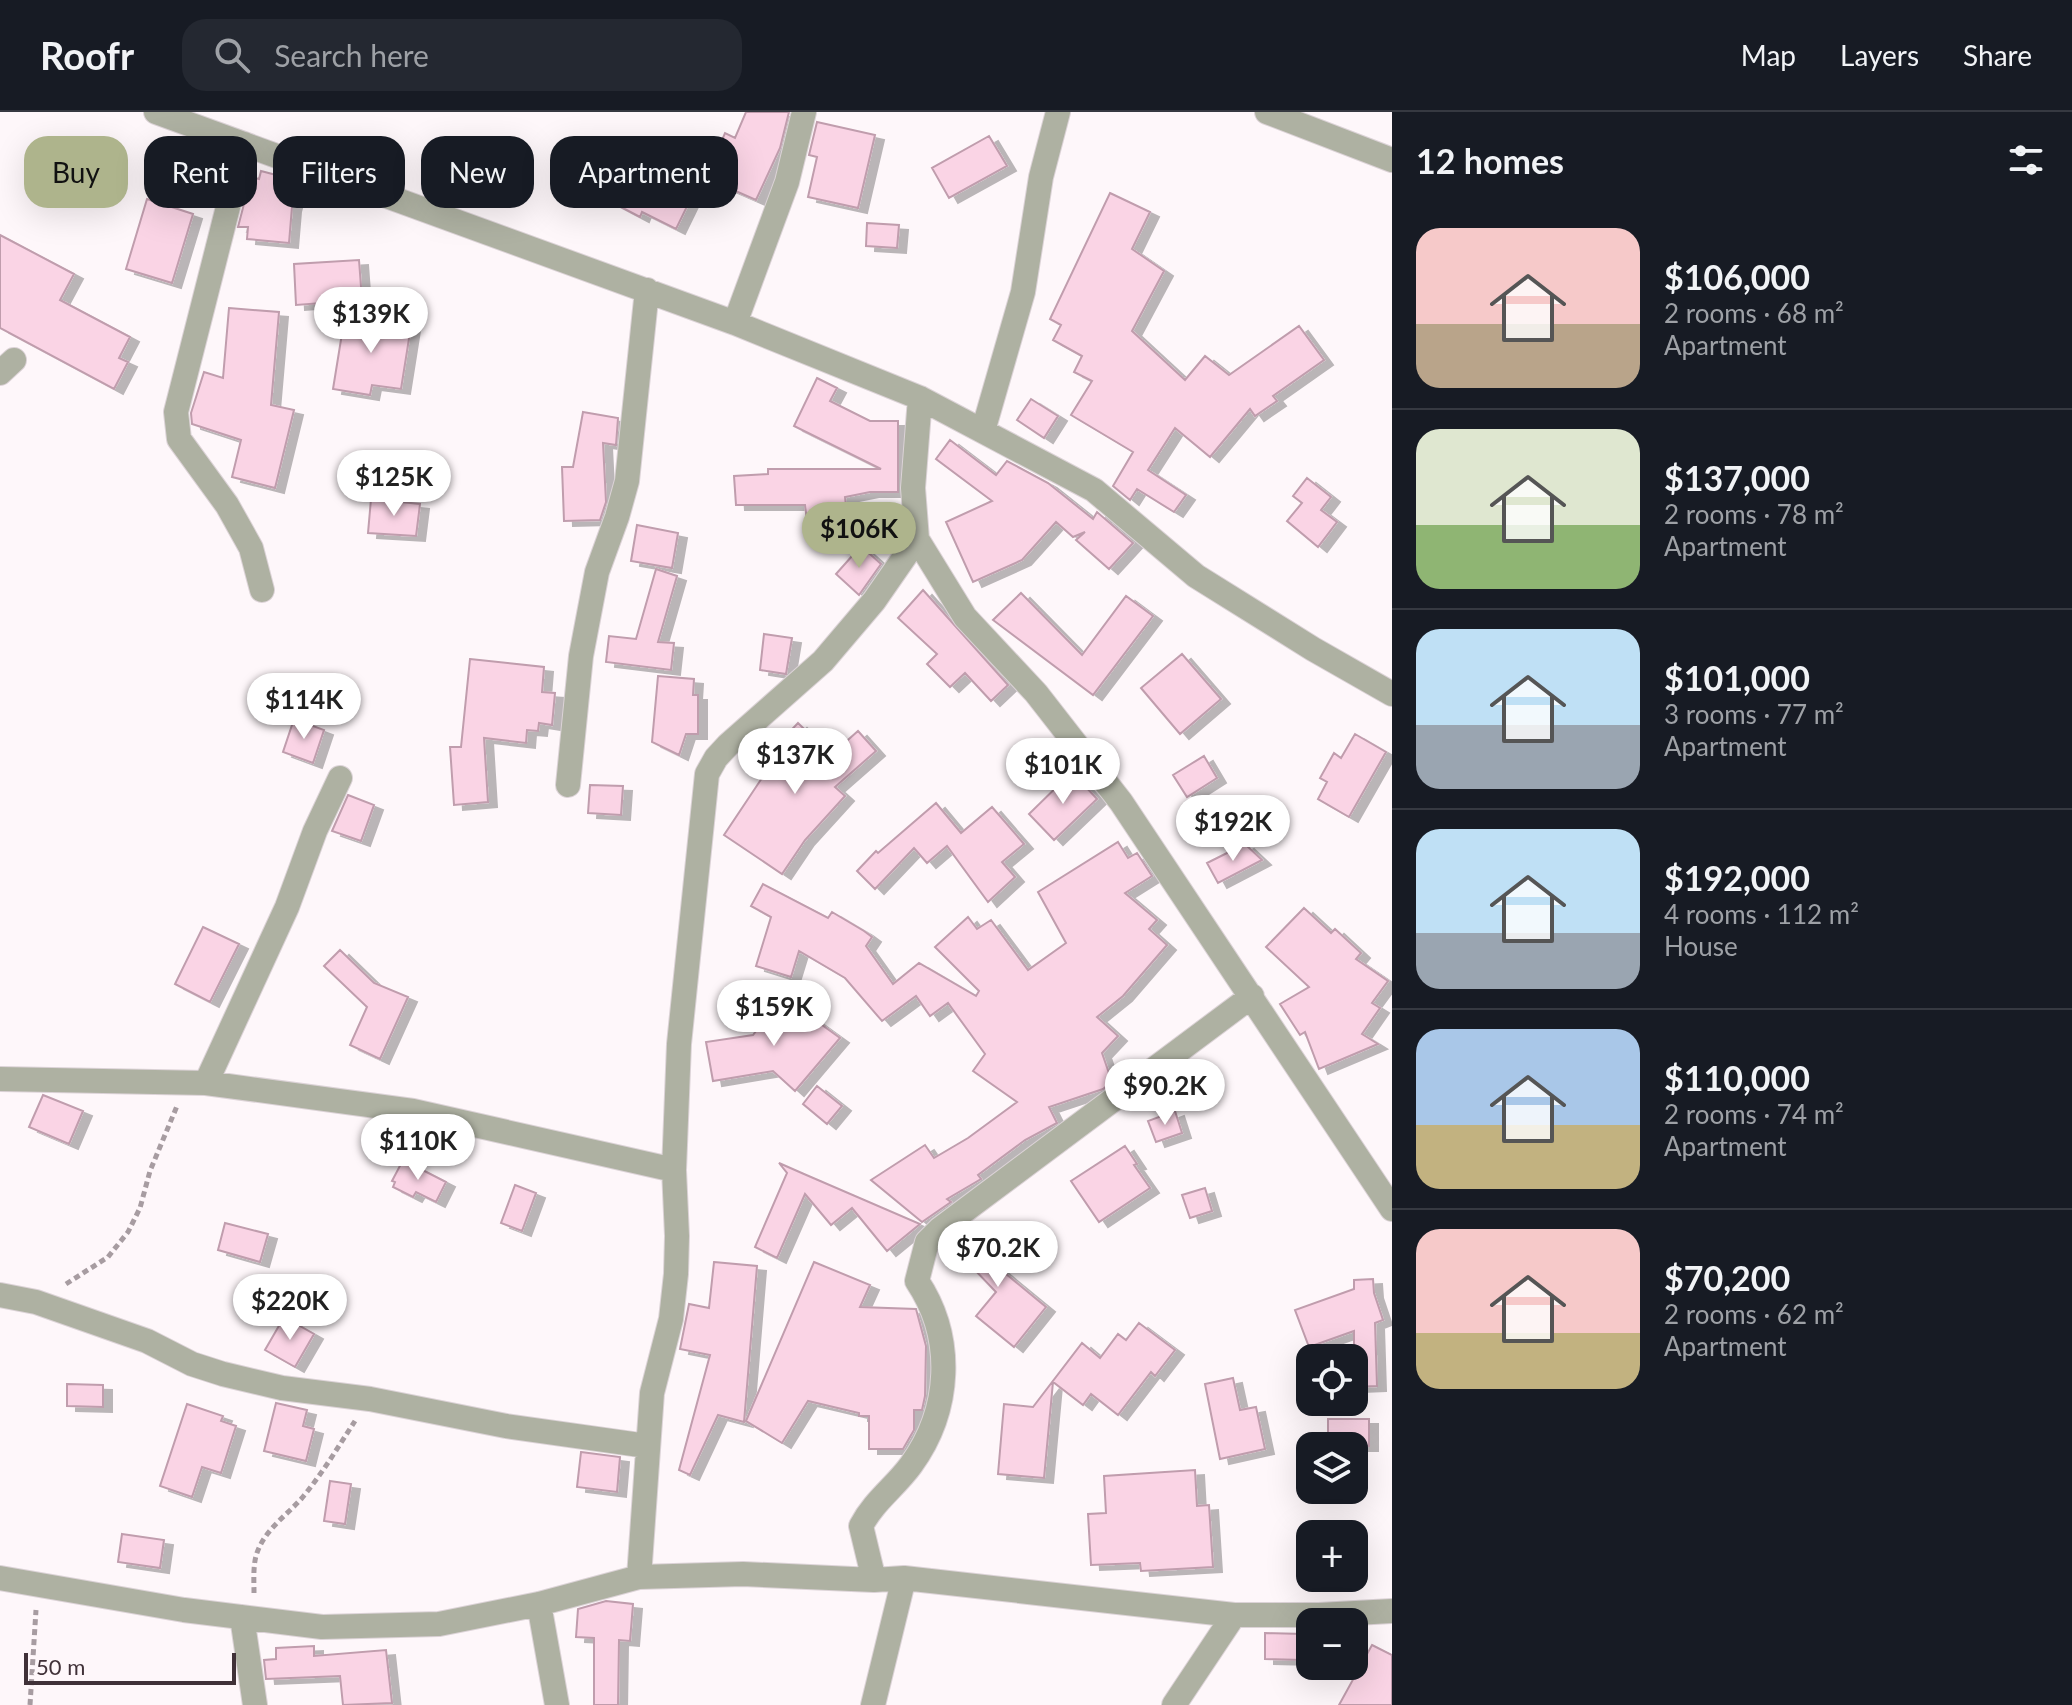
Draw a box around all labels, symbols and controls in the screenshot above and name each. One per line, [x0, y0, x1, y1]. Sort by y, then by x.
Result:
search box [182, 19, 742, 91]
text: Roofr [40, 32, 134, 78]
icon: search [210, 33, 254, 77]
text: Search here [274, 37, 429, 73]
text: Map [1741, 38, 1796, 72]
text: Layers [1840, 38, 1919, 72]
text: Share [1963, 38, 2032, 72]
chip: Buy [24, 136, 128, 208]
chip: Rent [144, 136, 257, 208]
chip: Filters [273, 136, 405, 208]
chip: New [421, 136, 534, 208]
chip: Apartment [550, 136, 738, 208]
icon: filters [2004, 138, 2048, 182]
text: 12 homes [1416, 140, 1564, 181]
text: $106,000 [1664, 256, 1810, 297]
icon: home [1480, 260, 1576, 356]
pin: $139K [315, 287, 427, 355]
text: $139K [332, 297, 410, 329]
text: 2 rooms · 68 m² [1664, 297, 1844, 329]
text: Apartment [1664, 329, 1787, 361]
pin: $125K [338, 450, 450, 518]
text: $137,000 [1664, 457, 1810, 498]
text: $125K [355, 460, 433, 492]
icon: home [1480, 461, 1576, 557]
text: 2 rooms · 78 m² [1664, 498, 1844, 530]
pin: $106K [803, 502, 915, 570]
text: $106K [820, 512, 898, 544]
text: Apartment [1664, 530, 1787, 562]
text: $101,000 [1664, 657, 1810, 698]
icon: home [1480, 661, 1576, 757]
pin: $114K [248, 673, 360, 741]
text: $114K [265, 683, 343, 715]
text: 3 rooms · 77 m² [1664, 698, 1844, 730]
pin: $137K [739, 728, 851, 796]
text: Apartment [1664, 730, 1787, 762]
text: $137K [756, 738, 834, 770]
pin: $101K [1007, 738, 1119, 806]
text: $101K [1024, 748, 1102, 780]
pin: $192K [1177, 795, 1289, 863]
text: $192K [1194, 805, 1272, 837]
text: $192,000 [1664, 857, 1810, 898]
icon: home [1480, 861, 1576, 957]
text: 4 rooms · 112 m² [1664, 898, 1859, 930]
text: House [1664, 930, 1738, 962]
pin: $159K [718, 980, 830, 1048]
text: $159K [735, 990, 813, 1022]
text: $110,000 [1664, 1057, 1810, 1098]
pin: $90.2K [1100, 1059, 1230, 1127]
icon: home [1480, 1061, 1576, 1157]
text: $90.2K [1123, 1069, 1207, 1101]
text: 2 rooms · 74 m² [1664, 1098, 1844, 1130]
pin: $110K [362, 1114, 474, 1182]
text: $110K [379, 1124, 457, 1156]
text: Apartment [1664, 1130, 1787, 1162]
pin: $70.2K [933, 1221, 1063, 1289]
text: $70.2K [956, 1231, 1040, 1263]
text: $70,200 [1664, 1257, 1790, 1298]
icon: home [1480, 1261, 1576, 1357]
pin: $220K [234, 1274, 346, 1342]
text: $220K [251, 1284, 329, 1316]
text: 2 rooms · 62 m² [1664, 1298, 1844, 1330]
text: Apartment [1664, 1330, 1787, 1362]
map controls [1296, 1344, 1368, 1680]
button: locate [1296, 1344, 1368, 1416]
button: layers [1296, 1432, 1368, 1504]
button: + [1296, 1520, 1368, 1592]
button: − [1296, 1608, 1368, 1680]
scale bar [24, 1649, 236, 1685]
text: 50 m [36, 1653, 85, 1680]

